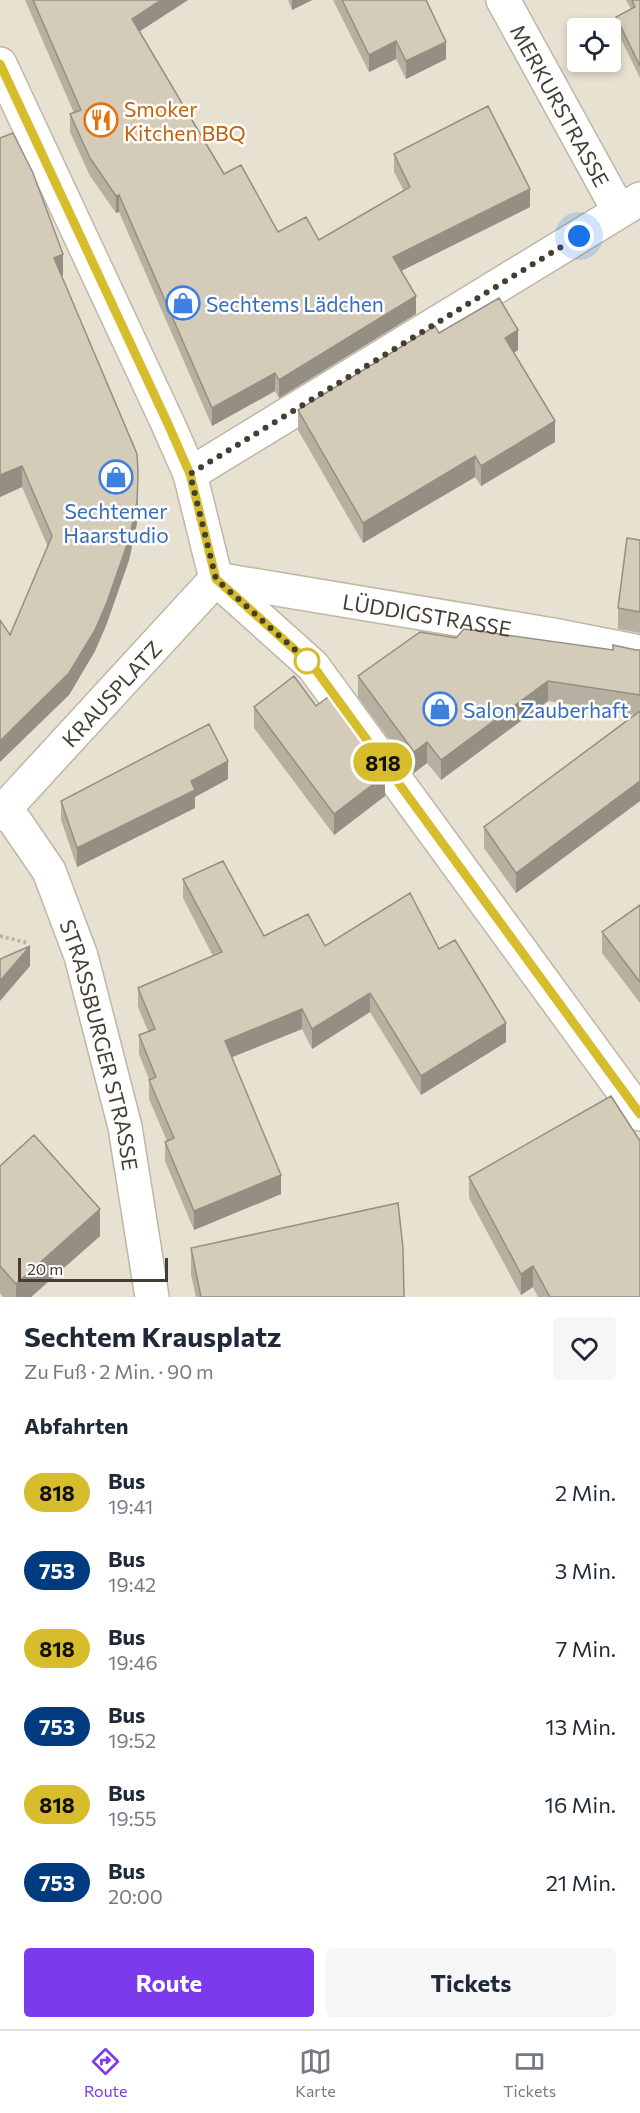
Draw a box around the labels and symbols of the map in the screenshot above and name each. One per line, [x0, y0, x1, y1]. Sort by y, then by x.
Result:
street label: MERKURSTRASSE [506, 20, 615, 191]
place label: Smoker Kitchen BBQ [124, 96, 246, 145]
restaurant icon: Smoker Kitchen BBQ [83, 102, 119, 138]
your location [564, 221, 594, 251]
shop icon: Sechtems Lädchen [165, 285, 201, 321]
place label: Sechtems Lädchen [206, 291, 384, 316]
shop icon: Sechtemer Haarstudio [98, 459, 134, 495]
place label: Sechtemer Haarstudio [63, 498, 169, 547]
street label: LÜDDIGSTRASSE [341, 588, 513, 640]
street label: KRAUSPLATZ [56, 635, 166, 751]
unlabelled marker [294, 648, 320, 674]
shop icon: Salon Zauberhaft [422, 691, 458, 727]
place label: Salon Zauberhaft [463, 697, 629, 722]
line badge: 818 [348, 742, 418, 782]
street label: STRASSBURGER STRASSE [56, 916, 144, 1172]
scale bar [18, 1255, 168, 1282]

